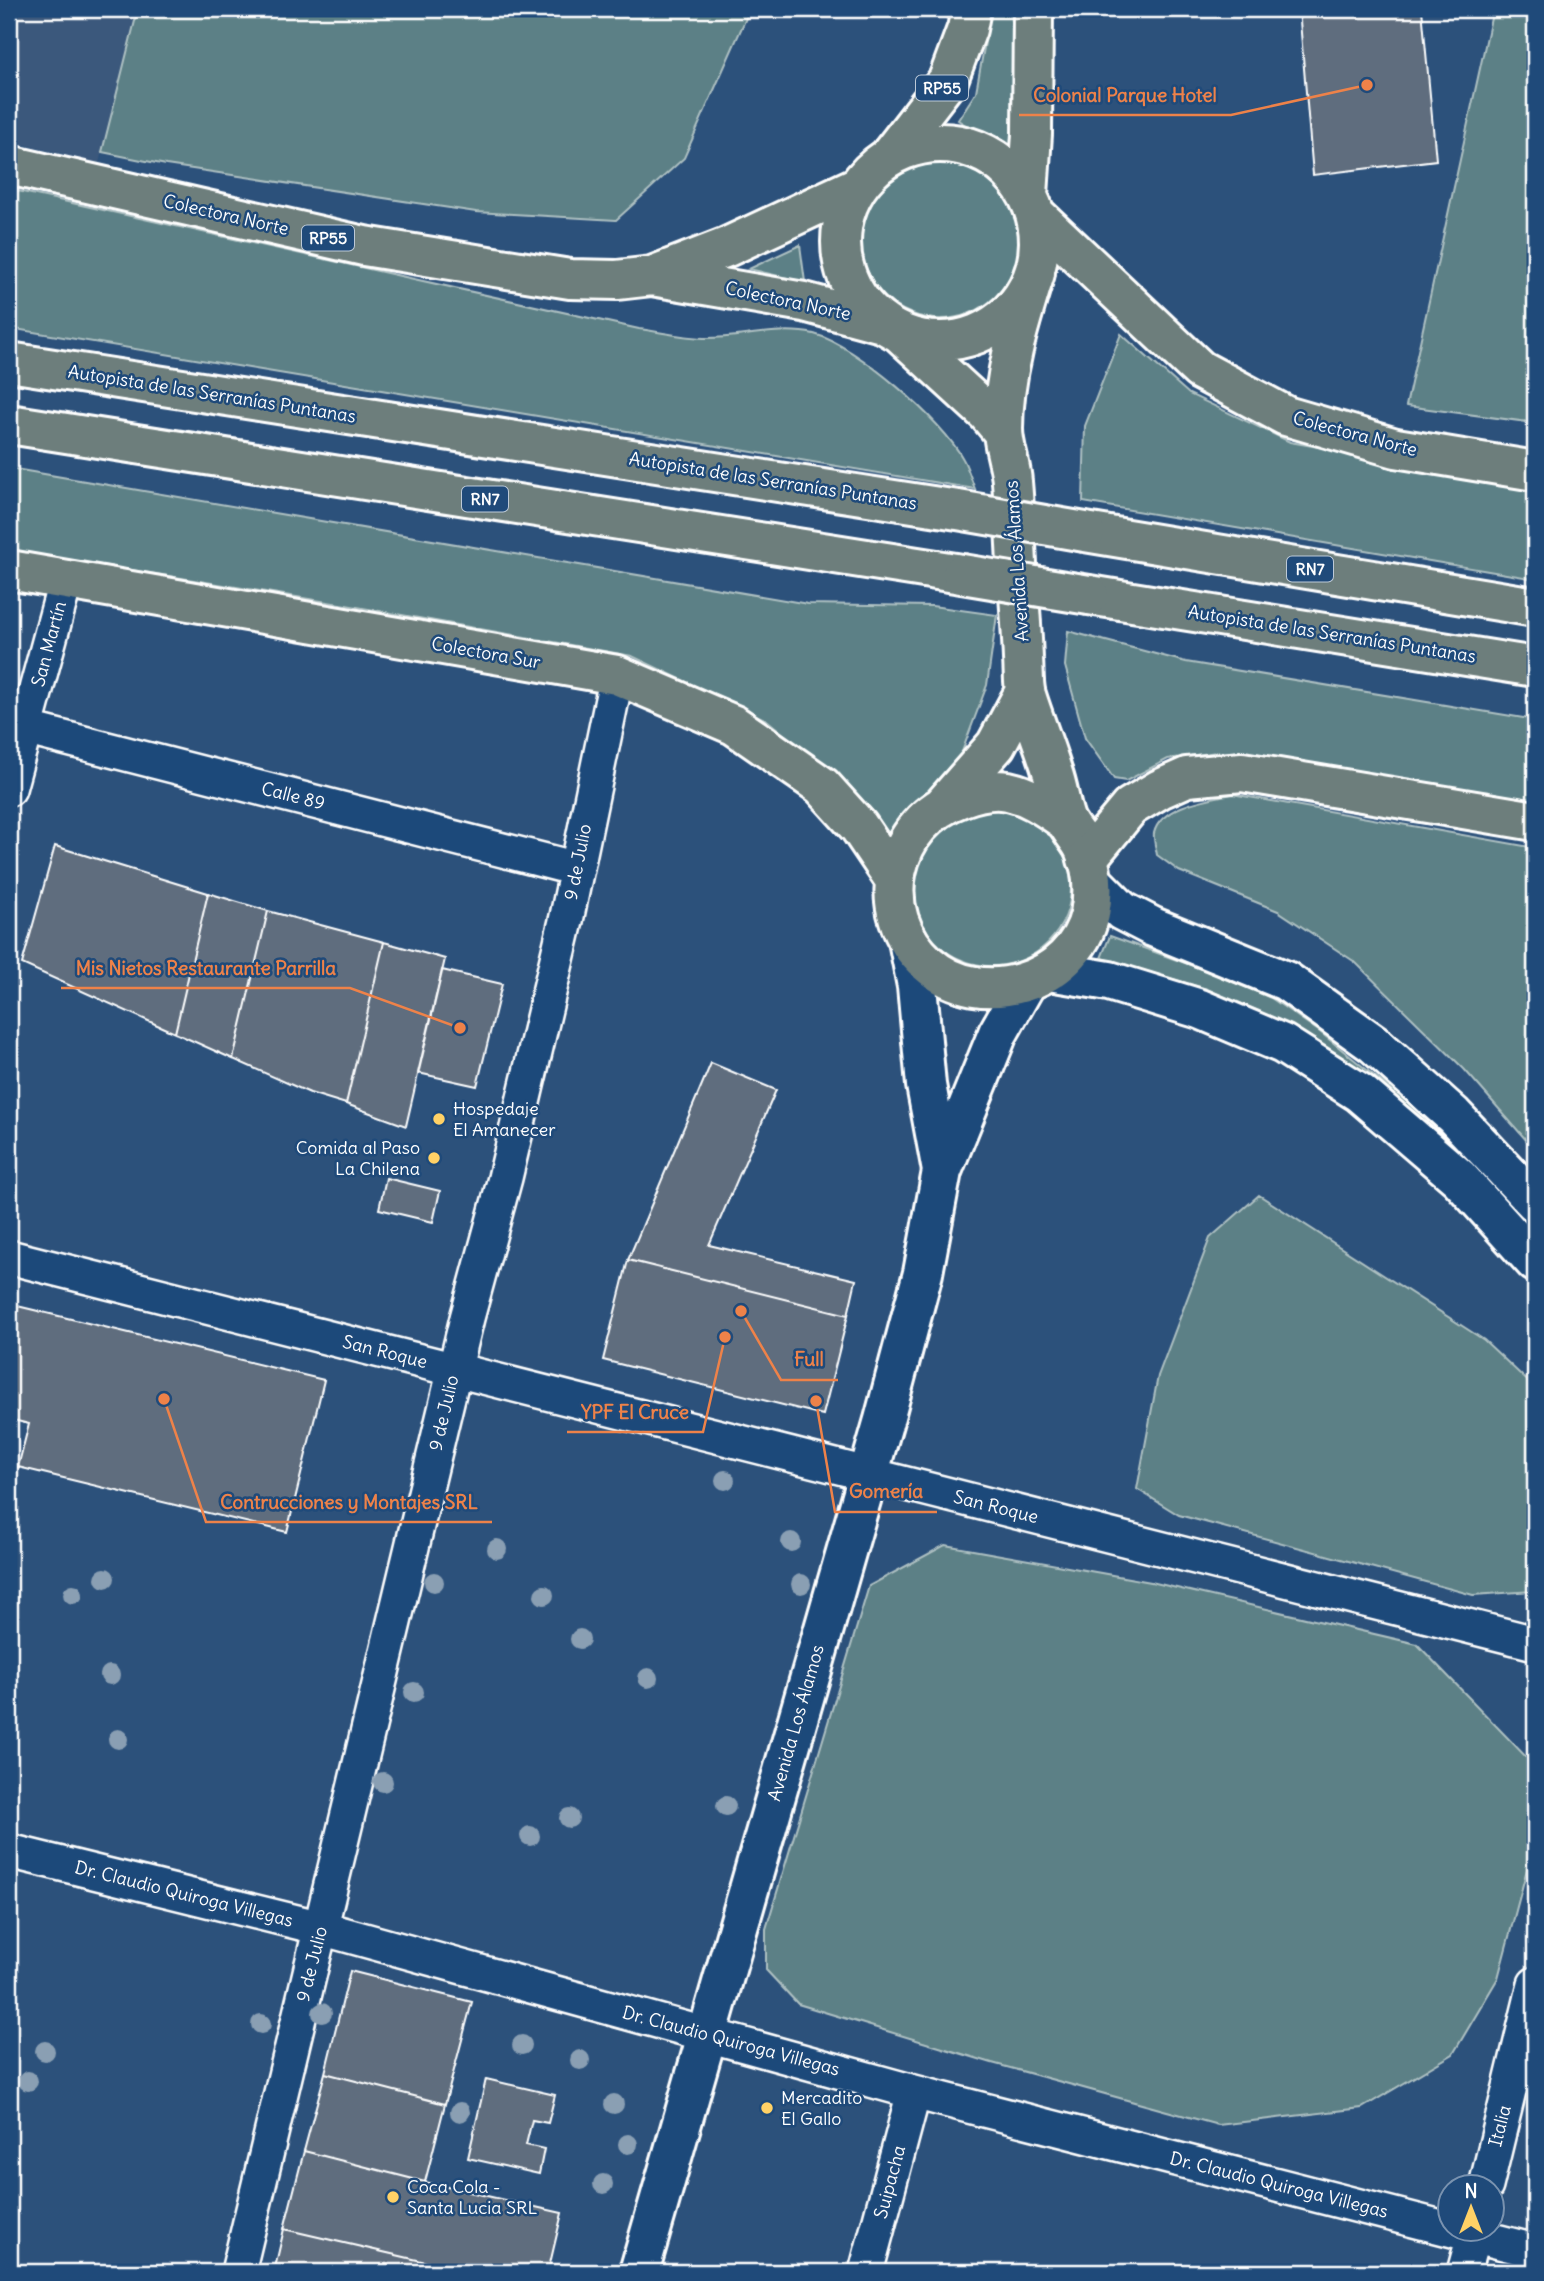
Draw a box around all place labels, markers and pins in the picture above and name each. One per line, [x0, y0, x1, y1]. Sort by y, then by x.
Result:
callout: Colonial Parque Hotel [1019, 75, 1231, 115]
callout: Mis Nietos Restaurante Parrilla [61, 948, 350, 988]
place label: Hospedaje El Amanecer [453, 1097, 556, 1141]
marker: Hospedaje El Amanecer [431, 1111, 447, 1127]
place label: Comida al Paso La Chilena [296, 1136, 420, 1180]
marker: Comida al Paso La Chilena [426, 1150, 442, 1166]
callout: Full [781, 1340, 838, 1380]
callout: YPF El Cruce [567, 1392, 703, 1432]
callout: Gomería [835, 1472, 937, 1512]
callout: Contrucciones y Montajes SRL [206, 1482, 492, 1522]
place label: Mercadito El Gallo [781, 2086, 862, 2130]
marker: Mercadito El Gallo [759, 2100, 775, 2116]
place label: Coca Cola - Santa Lucia SRL [407, 2175, 537, 2219]
marker: Coca Cola - Santa Lucia SRL [385, 2189, 401, 2205]

